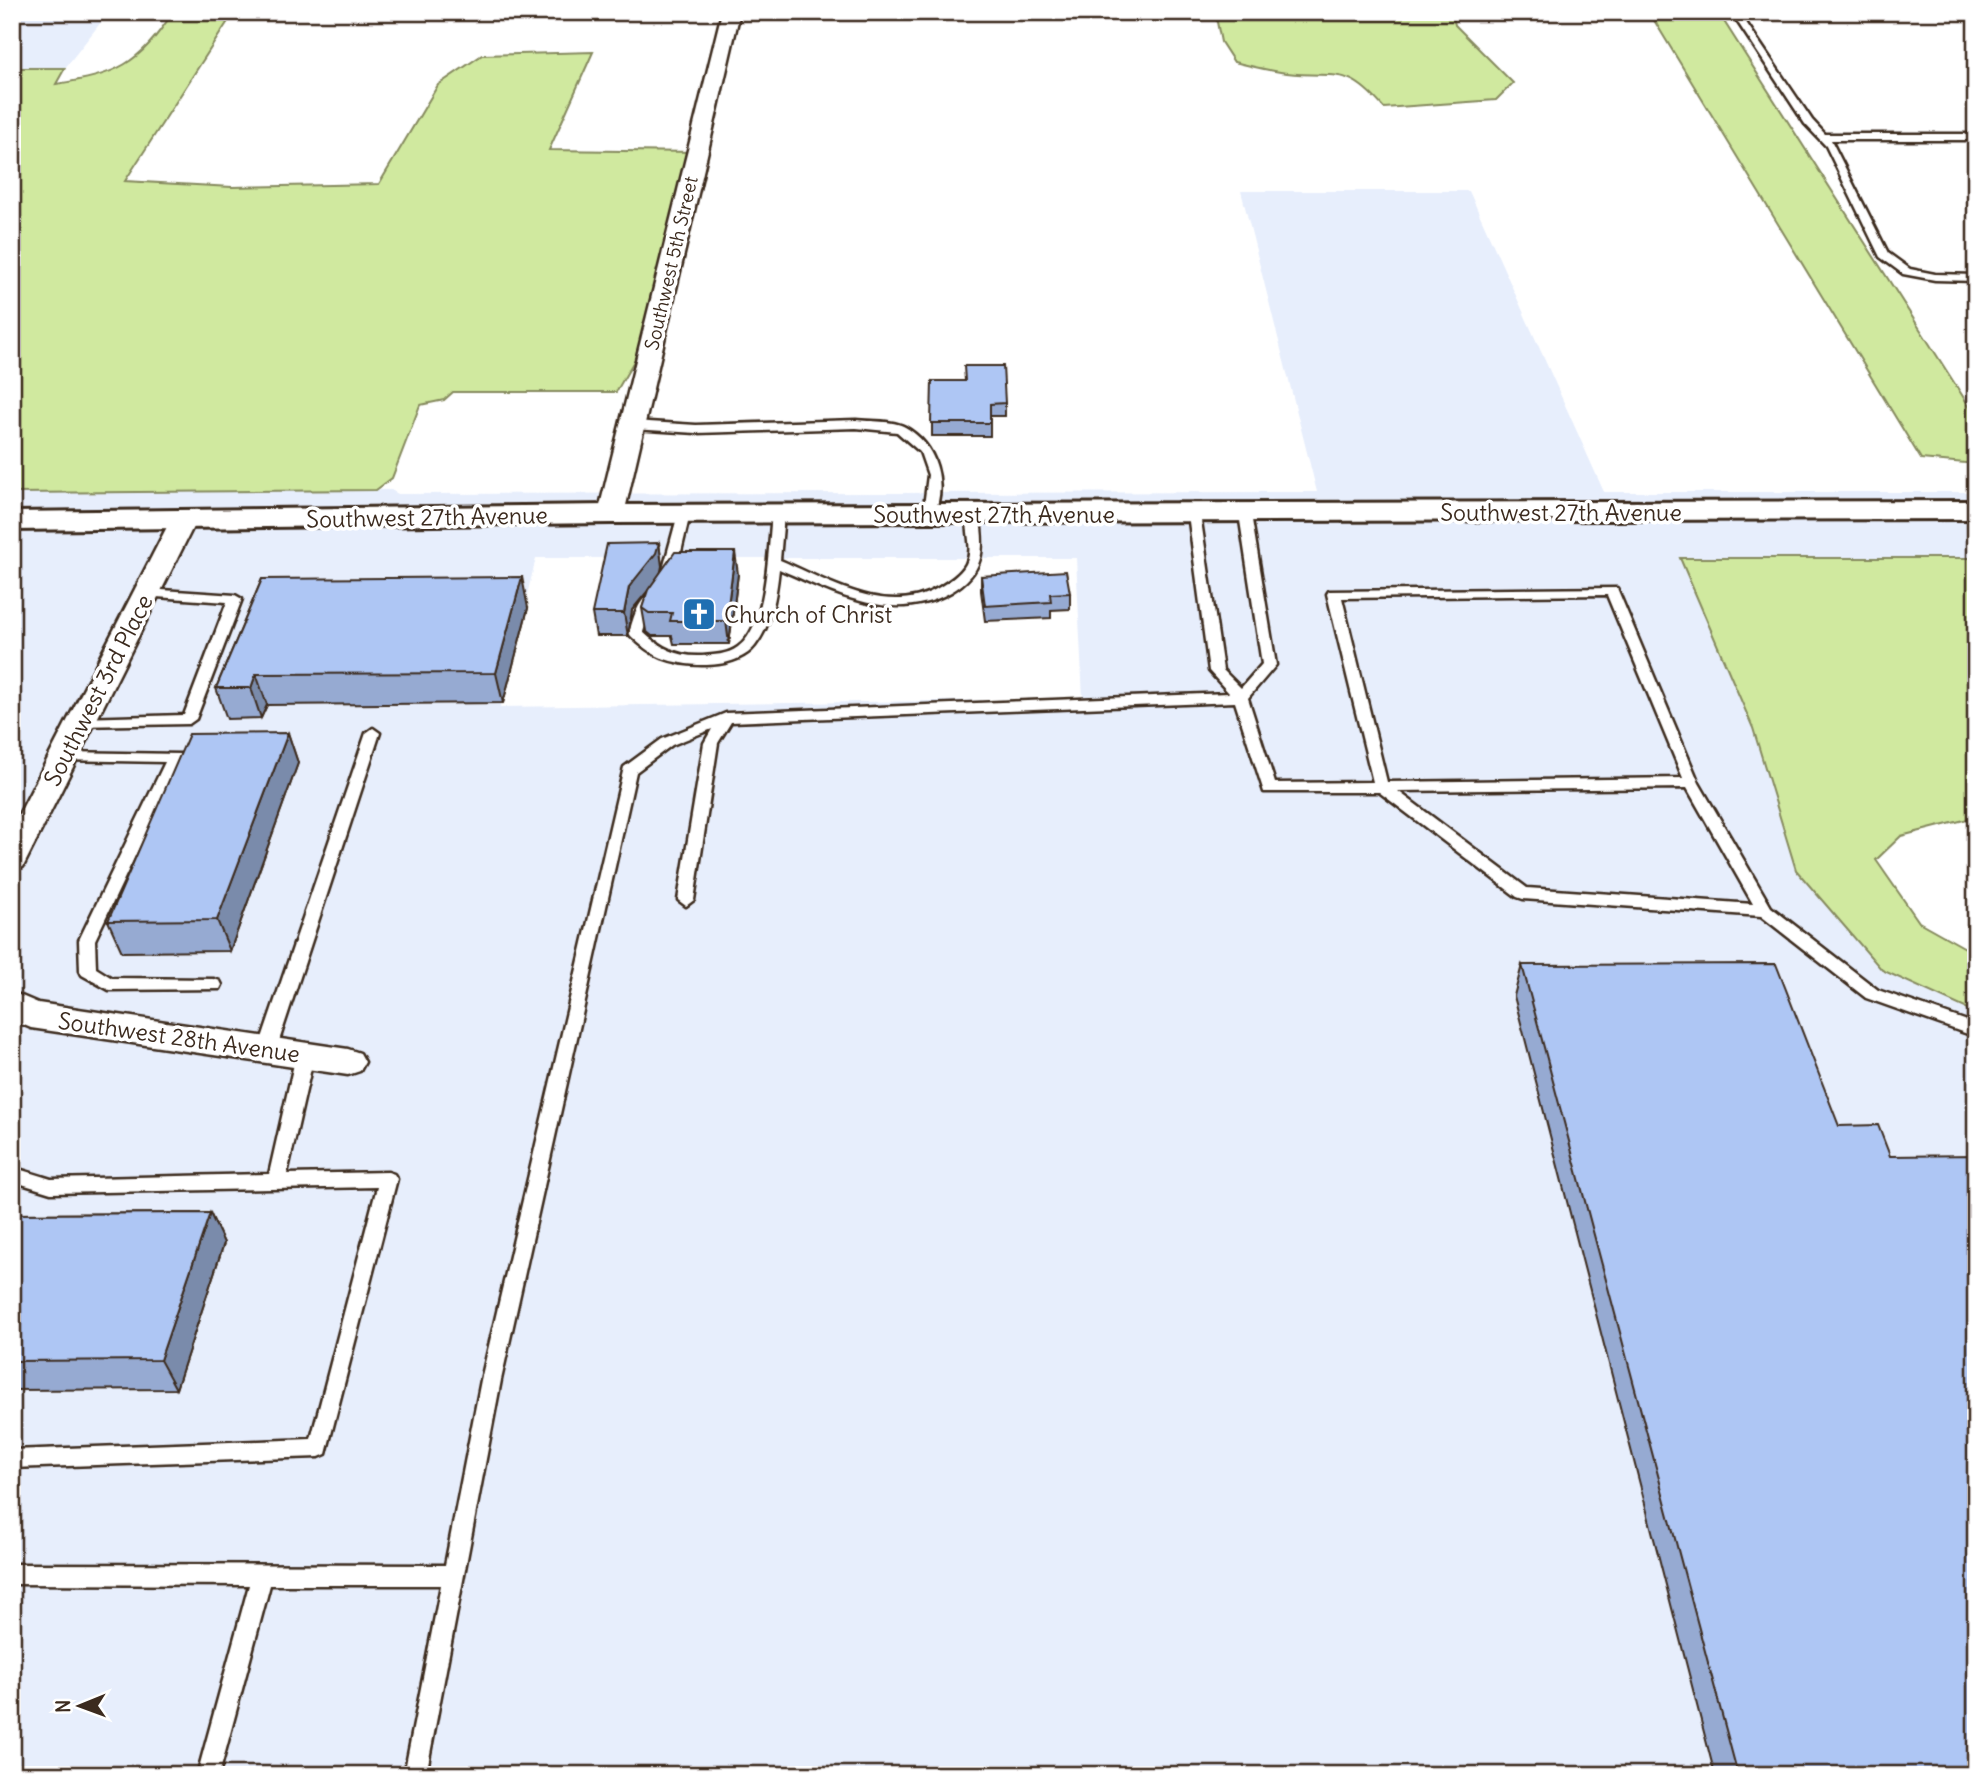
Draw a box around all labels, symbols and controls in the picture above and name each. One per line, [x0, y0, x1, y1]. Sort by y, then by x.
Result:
street label: Southwest 5th Street [639, 174, 703, 352]
street label: Southwest 27th Avenue [1440, 498, 1682, 527]
street label: Southwest 27th Avenue [306, 500, 548, 534]
street label: Southwest 27th Avenue [873, 500, 1115, 529]
street label: Southwest 3rd Place [37, 589, 159, 791]
church icon: Church of Christ [680, 595, 718, 633]
place label: Church of Christ [724, 600, 893, 629]
street label: Southwest 28th Avenue [56, 1006, 302, 1068]
north arrow [46, 1672, 116, 1742]
text: N [51, 1700, 75, 1713]

